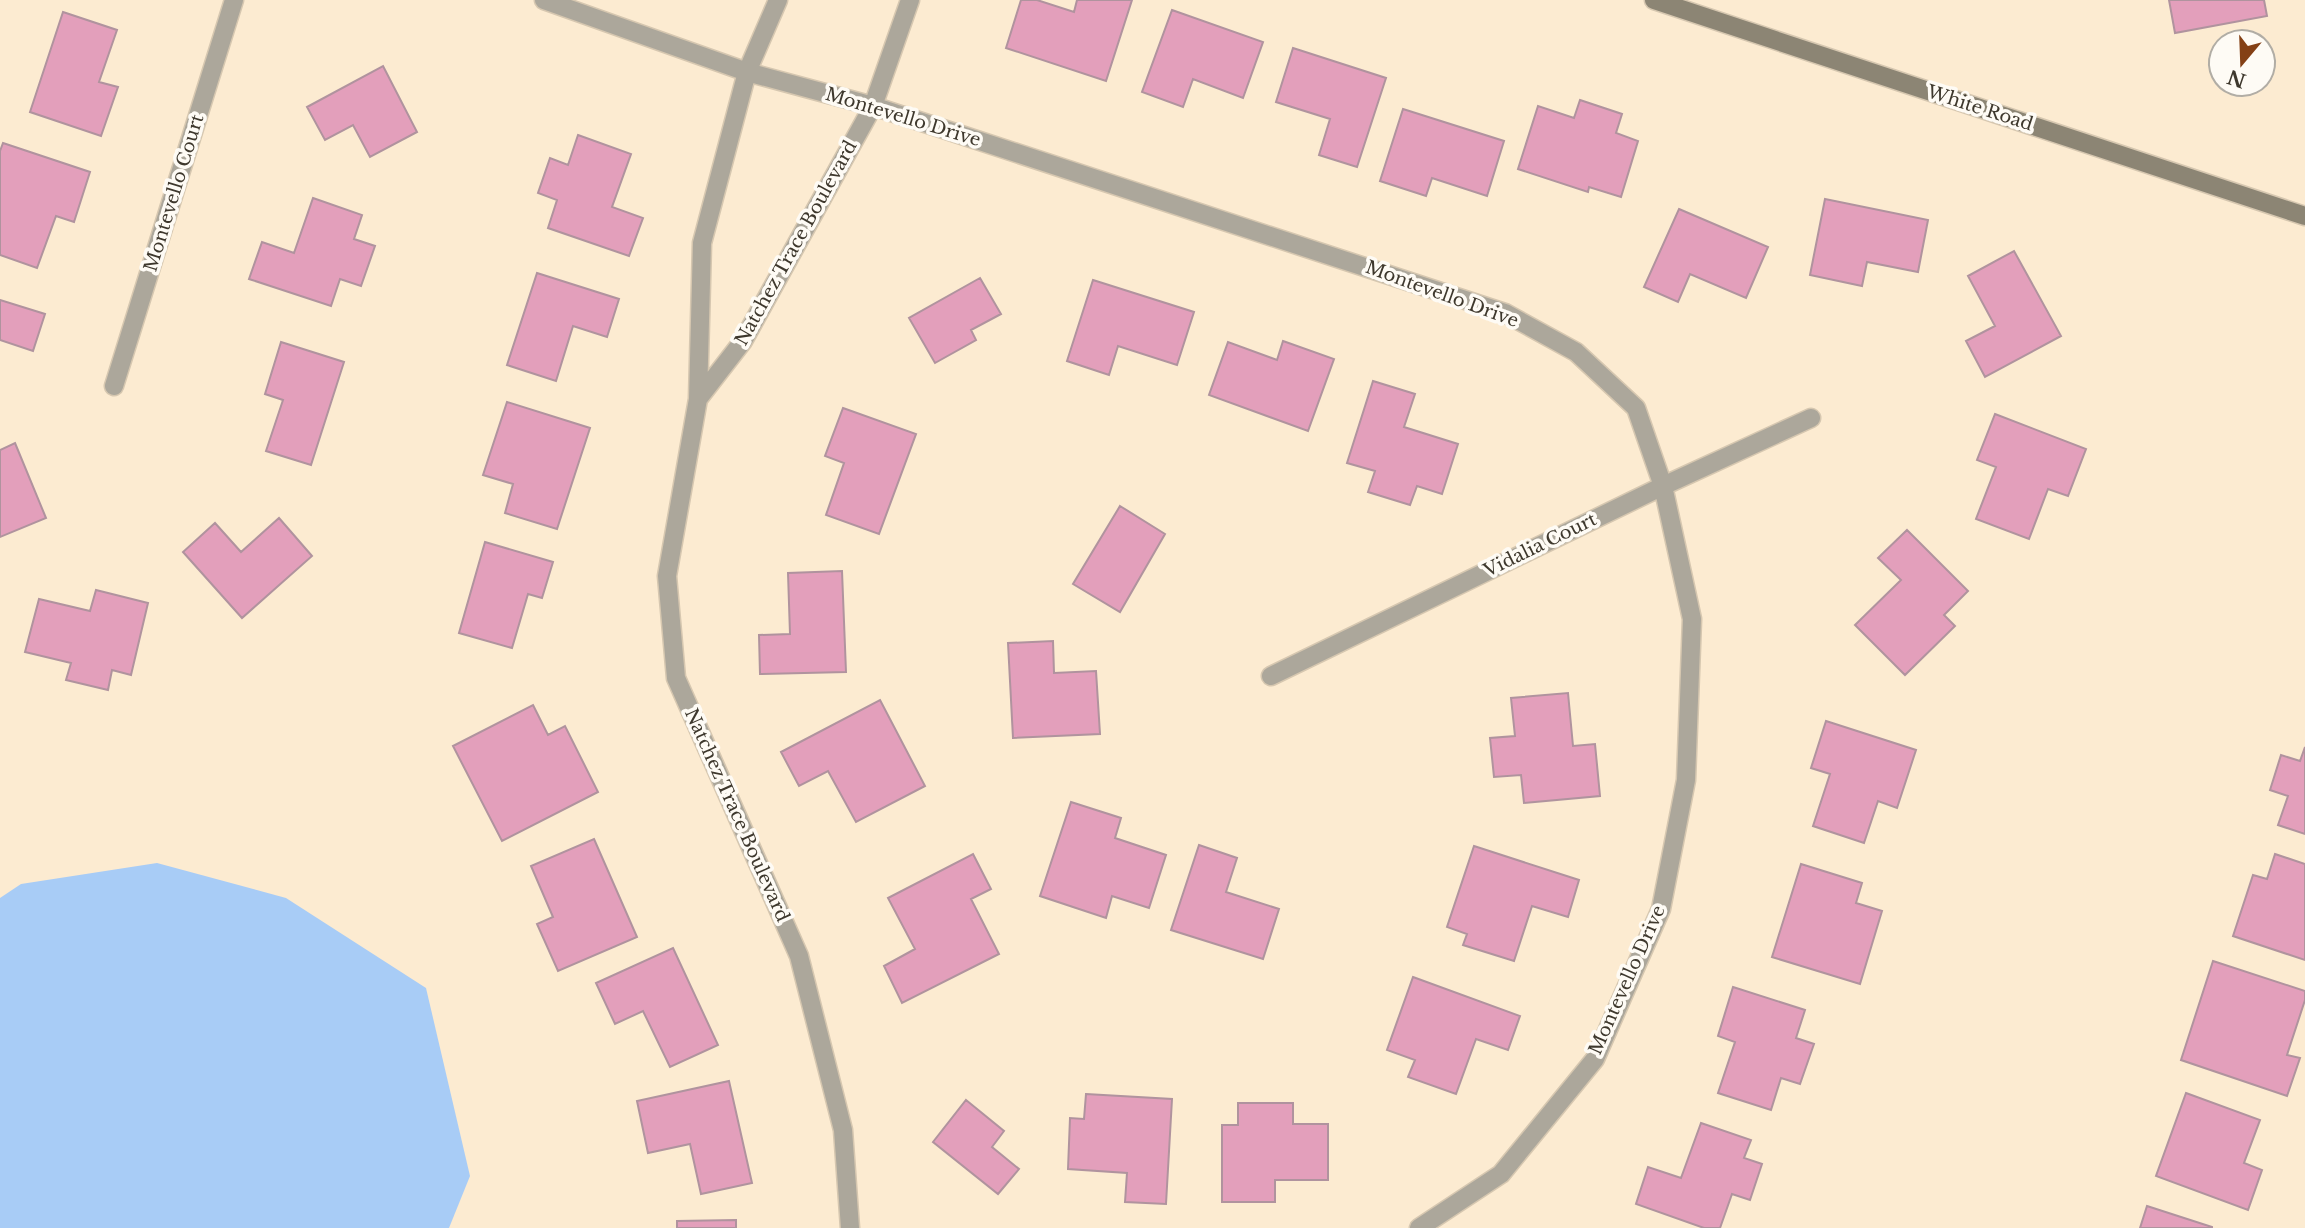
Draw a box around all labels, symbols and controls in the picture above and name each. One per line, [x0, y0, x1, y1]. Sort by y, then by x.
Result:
north arrow [2207, 28, 2277, 98]
text: N [2224, 65, 2249, 92]
street label: White Road [1923, 80, 2036, 135]
street label: Montevello Drive [823, 83, 983, 151]
street label: Montevello Court [140, 111, 208, 274]
street label: Natchez Trace Boulevard [730, 137, 862, 349]
street label: Montevello Drive [1363, 256, 1521, 332]
street label: Vidalia Court [1479, 508, 1600, 582]
street label: Natchez Trace Boulevard [680, 705, 794, 925]
street label: Montevello Drive [1584, 902, 1670, 1058]

